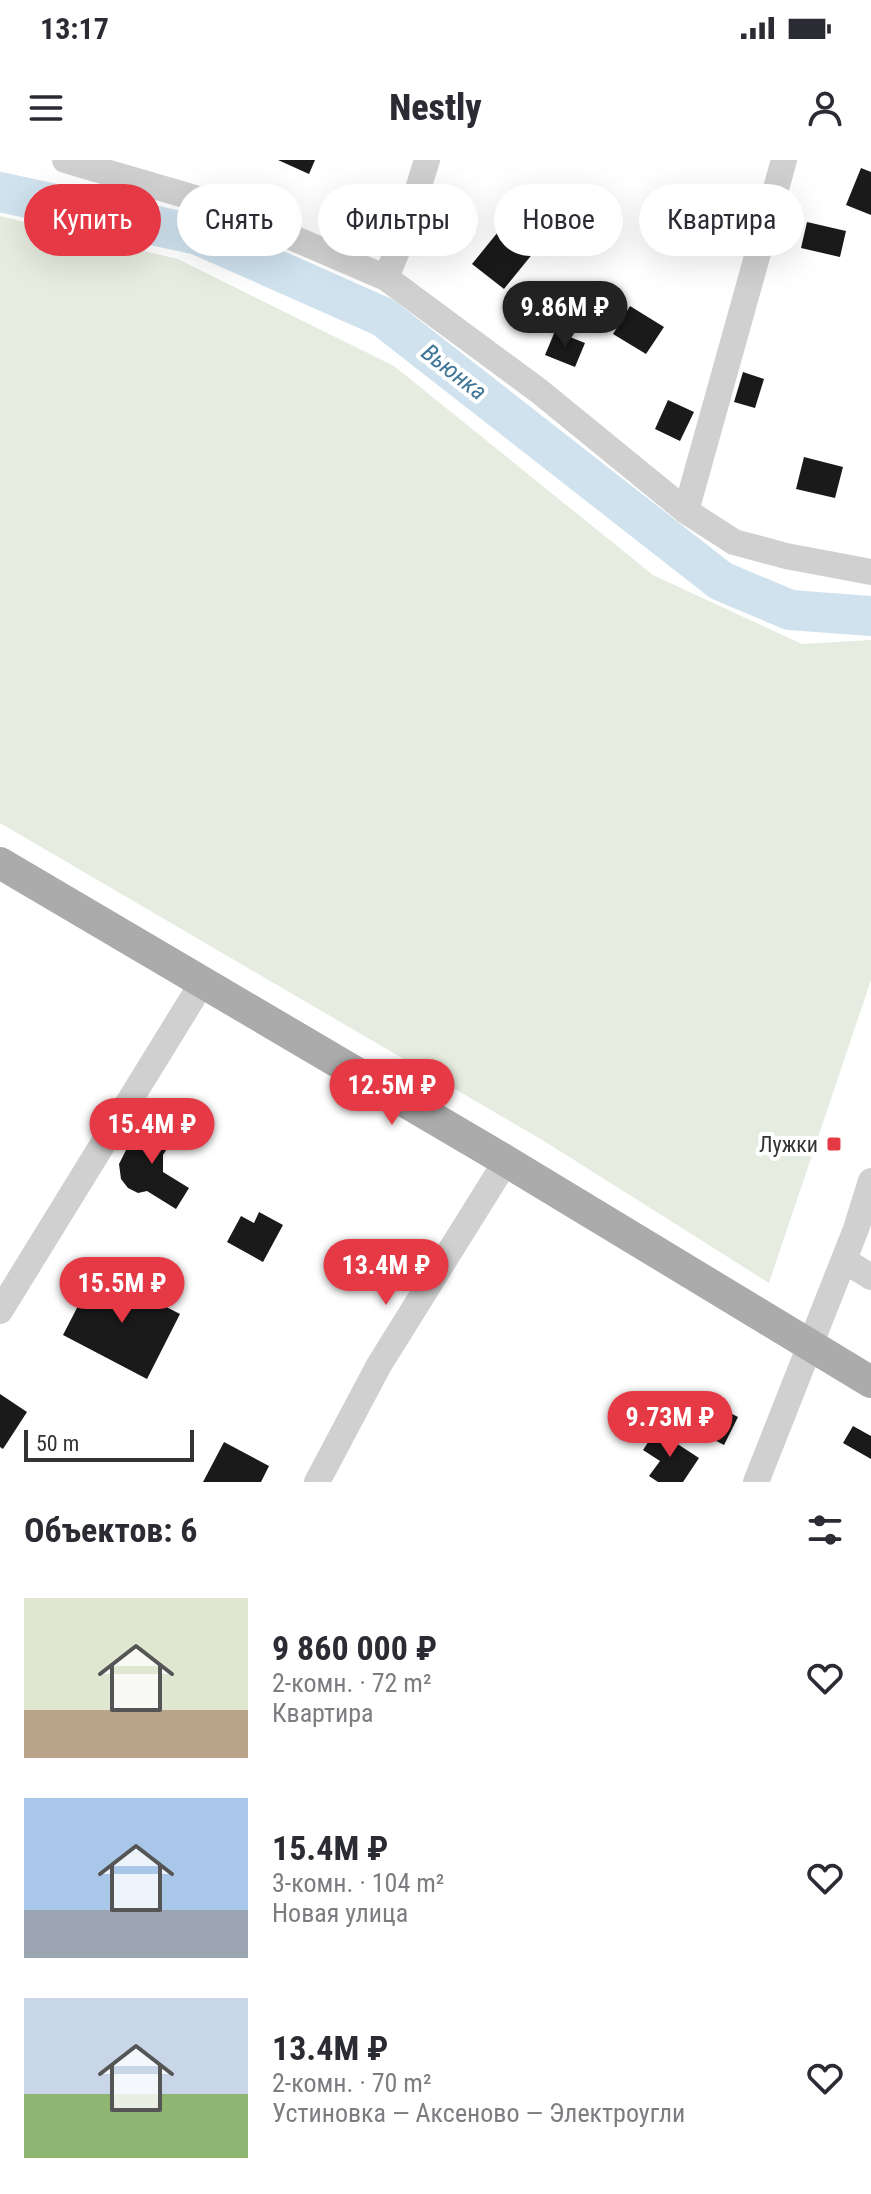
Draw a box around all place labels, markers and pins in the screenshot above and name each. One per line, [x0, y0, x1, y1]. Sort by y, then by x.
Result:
pin: 9.86M ₽ [491, 281, 639, 349]
pin: 12.5M ₽ [318, 1059, 466, 1127]
pin: 15.4M ₽ [78, 1098, 226, 1166]
place label: Лужки [759, 1132, 818, 1157]
marker: Лужки [825, 1135, 843, 1153]
pin: 13.4M ₽ [312, 1239, 460, 1307]
pin: 15.5M ₽ [48, 1257, 196, 1325]
pin: 9.73M ₽ [596, 1391, 744, 1459]

